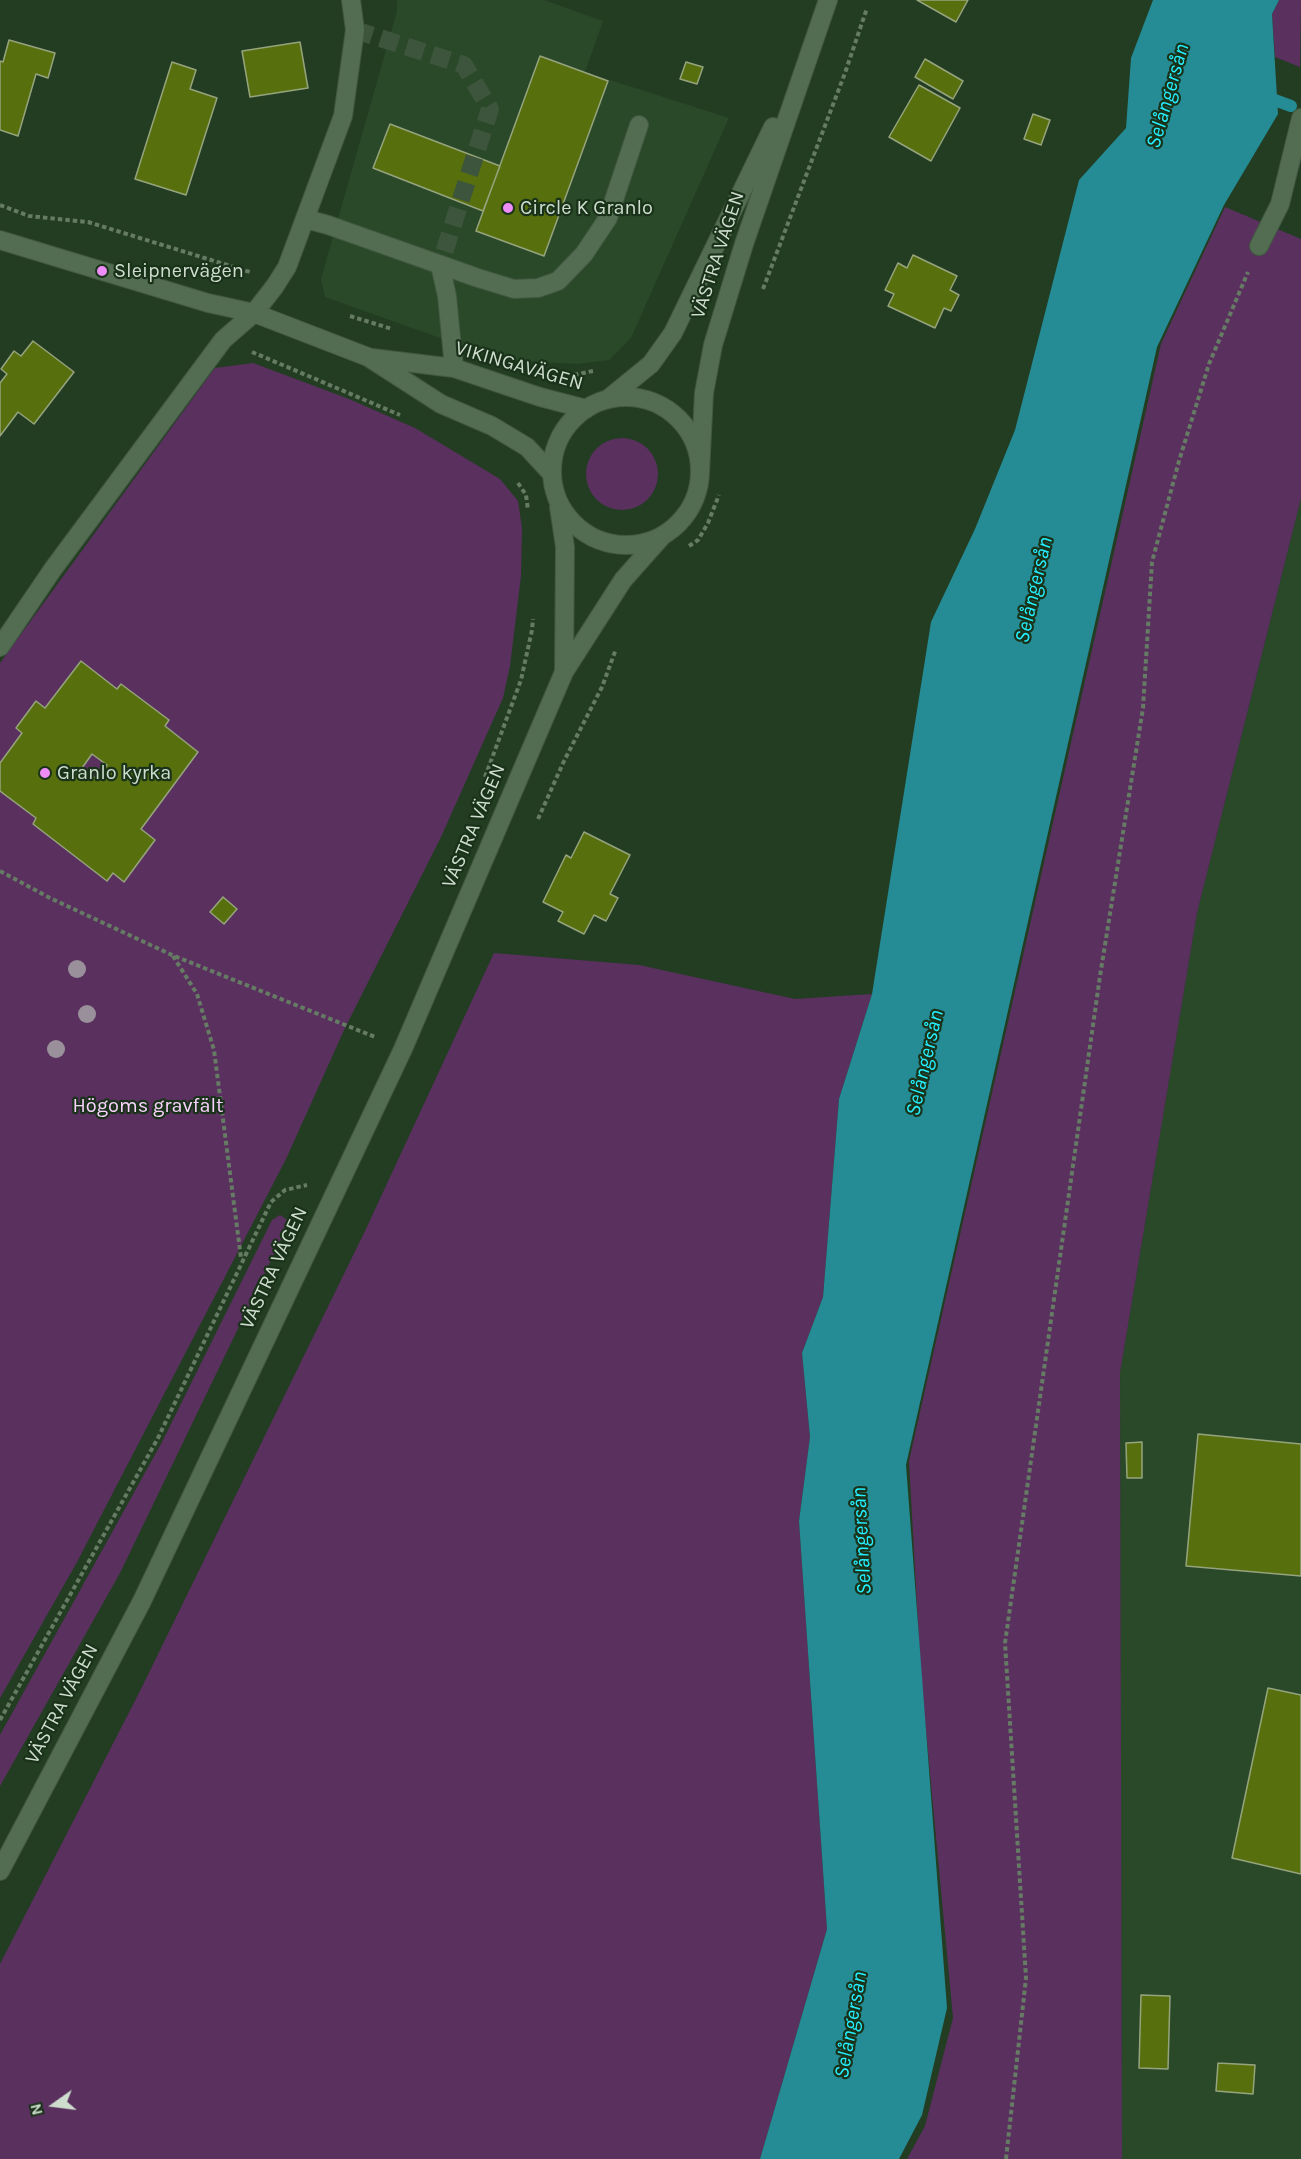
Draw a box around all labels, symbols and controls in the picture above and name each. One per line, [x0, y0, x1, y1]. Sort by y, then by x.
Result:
water label: Selångersån [1141, 41, 1195, 151]
street label: VÄSTRA VÄGEN [686, 188, 750, 322]
place label: Circle K Granlo [520, 196, 653, 220]
marker: Circle K Granlo [501, 201, 515, 215]
place label: Sleipnervägen [114, 259, 244, 283]
marker: Sleipnervägen [95, 264, 109, 278]
street label: VIKINGAVÄGEN [452, 336, 586, 396]
water label: Selångersån [1010, 535, 1058, 645]
street label: VÄSTRA VÄGEN [437, 760, 511, 892]
place label: Granlo kyrka [57, 761, 171, 785]
marker: Granlo kyrka [38, 766, 52, 780]
water label: Selångersån [901, 1008, 949, 1118]
park label: Högoms gravfält [72, 1094, 224, 1118]
street label: VÄSTRA VÄGEN [235, 1203, 313, 1333]
water label: Selångersån [847, 1486, 877, 1596]
street label: VÄSTRA VÄGEN [20, 1640, 104, 1768]
water label: Selångersån [829, 1970, 873, 2080]
north arrow [24, 2075, 84, 2135]
text: N [25, 2102, 47, 2117]

